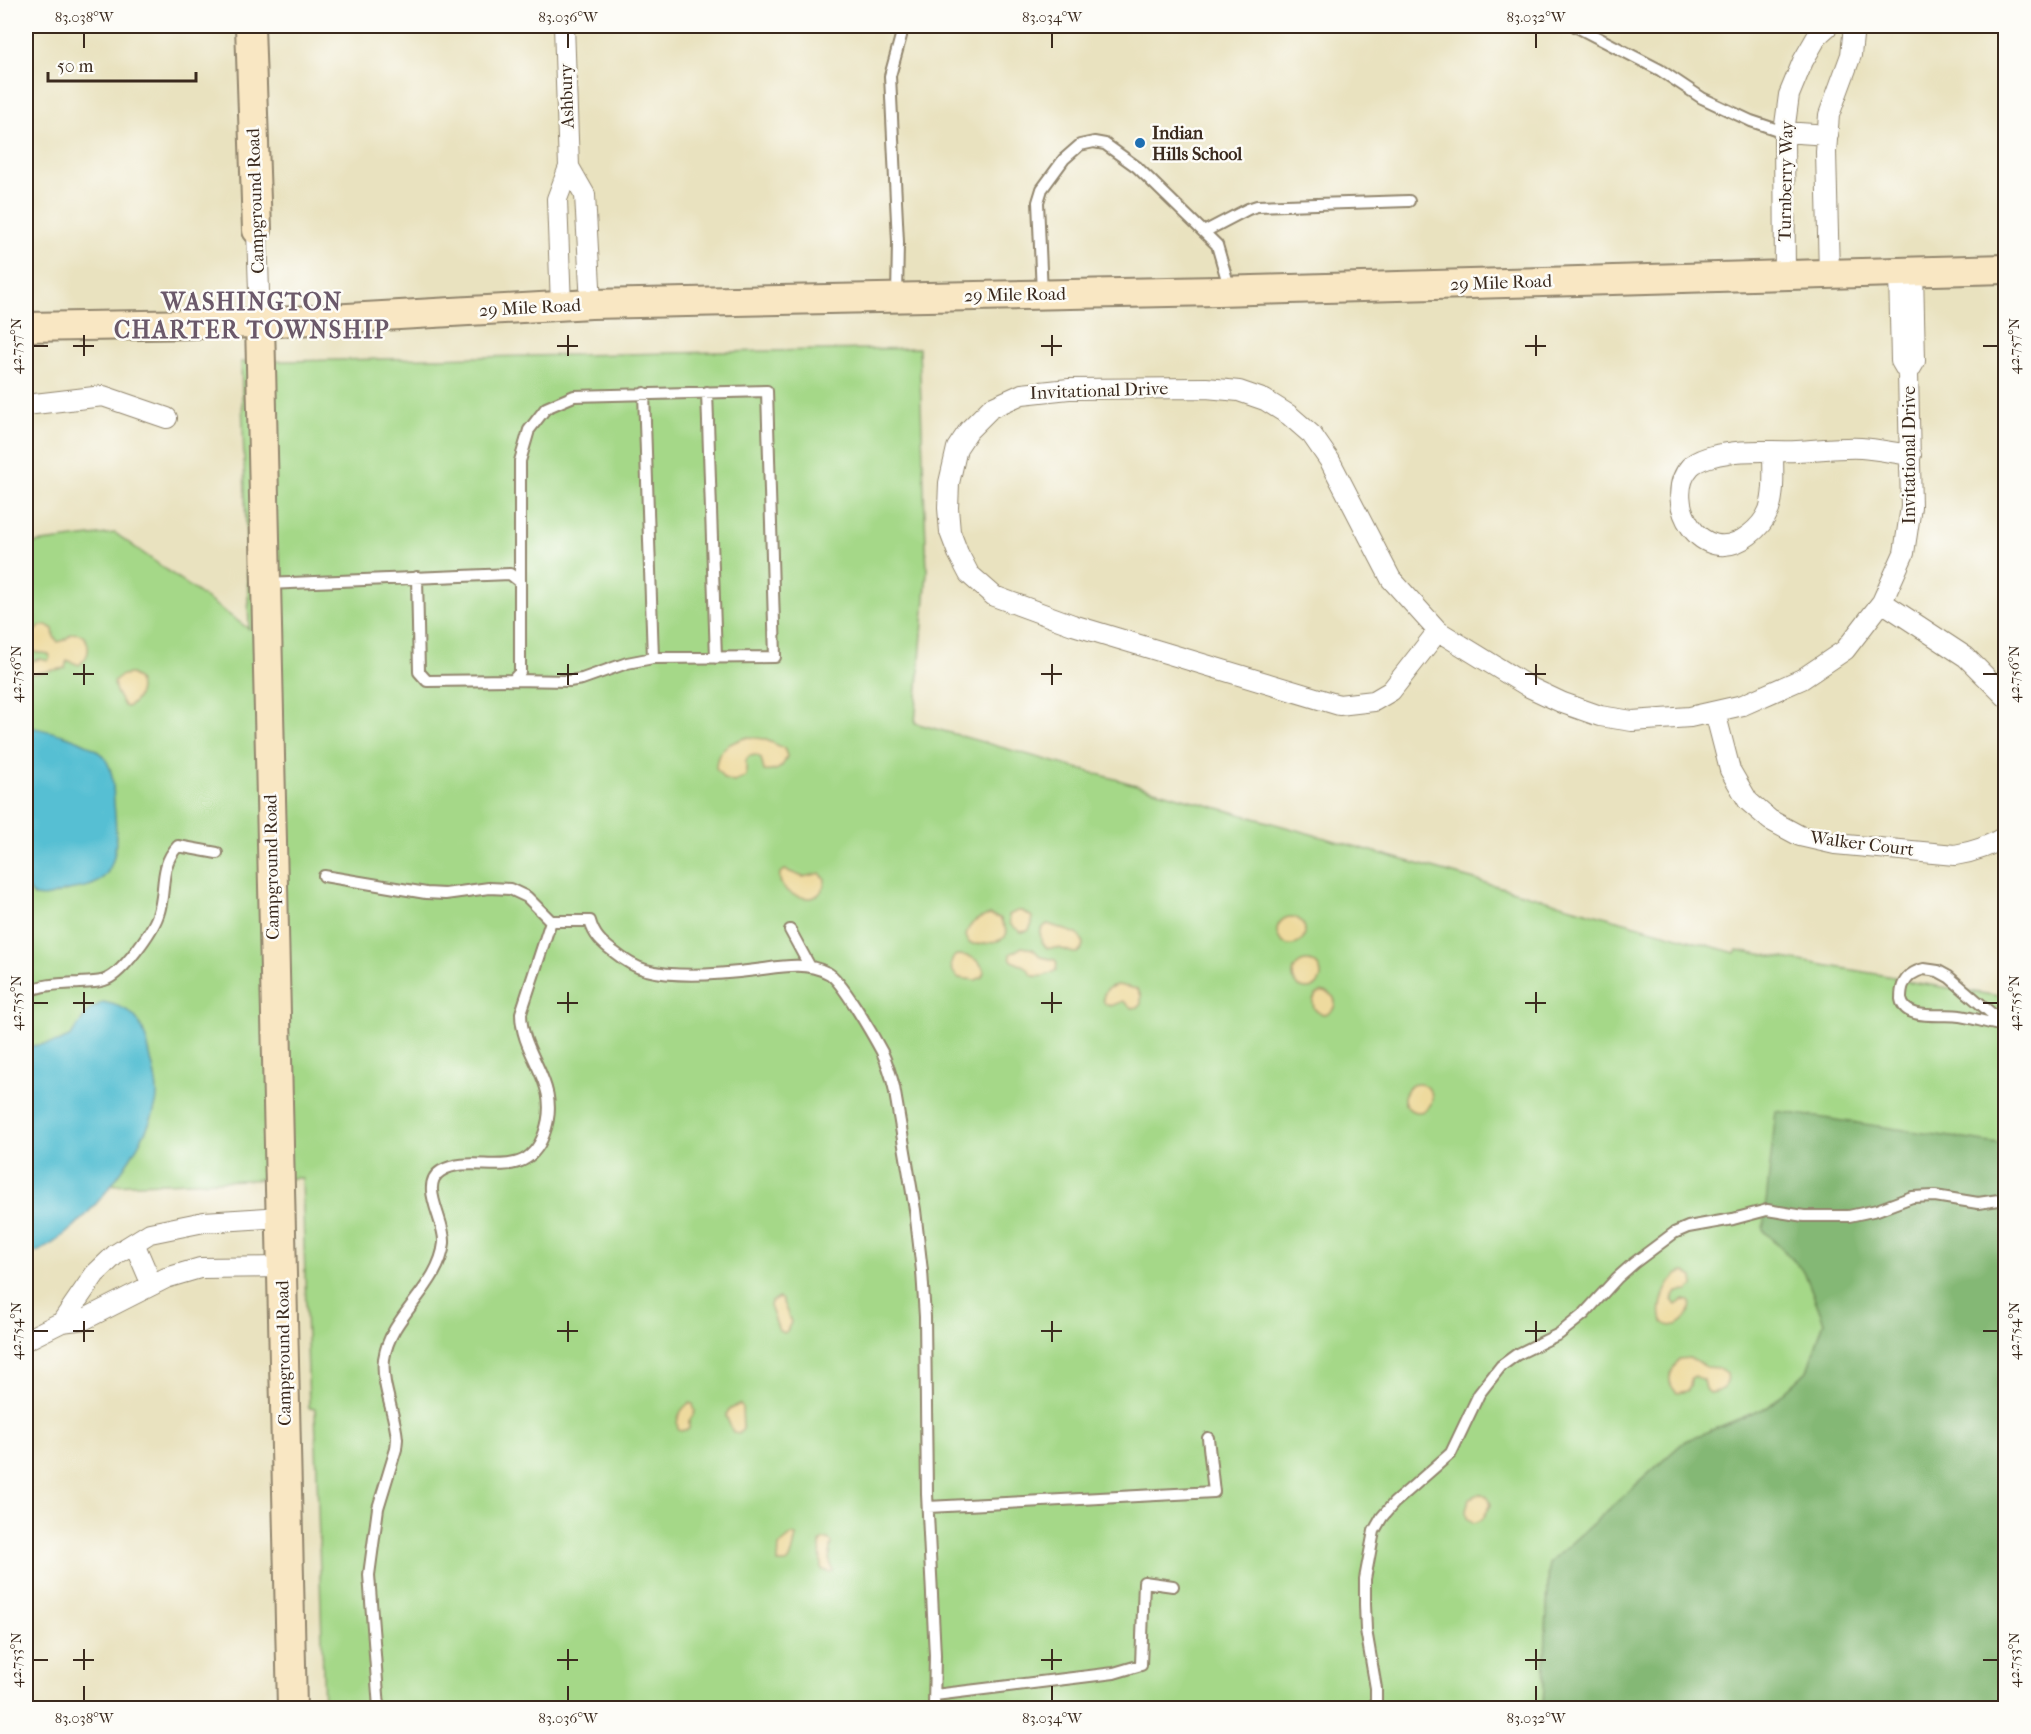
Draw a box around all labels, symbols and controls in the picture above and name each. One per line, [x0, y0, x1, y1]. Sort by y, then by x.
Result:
text: 83.038°W [55, 8, 115, 26]
text: 83.036°W [538, 8, 599, 26]
text: 83.034°W [1022, 8, 1083, 26]
text: 83.032°W [1507, 8, 1567, 26]
scale bar [48, 45, 196, 83]
text: 50 m [57, 56, 94, 77]
street label: Ashbury [555, 62, 579, 130]
street label: Turnberry Way [1774, 119, 1798, 242]
place label: Indian Hills School [1152, 123, 1243, 165]
street label: Campground Road [243, 128, 269, 274]
marker: Indian Hills School [1133, 136, 1147, 150]
street label: 29 Mile Road [1450, 271, 1553, 295]
street label: 29 Mile Road [964, 284, 1066, 306]
district label: WASHINGTON CHARTER TOWNSHIP [114, 288, 390, 344]
street label: 29 Mile Road [479, 295, 582, 321]
text: 42.757°N [7, 317, 25, 374]
text: 42.757°N [2005, 317, 2023, 374]
street label: Invitational Drive [1030, 378, 1169, 404]
street label: Invitational Drive [1899, 386, 1920, 524]
text: 42.756°N [7, 645, 25, 703]
text: 42.756°N [2005, 645, 2023, 703]
street label: Campground Road [260, 794, 284, 940]
street label: Walker Court [1808, 827, 1916, 861]
text: 42.755°N [7, 975, 25, 1031]
text: 42.755°N [2005, 975, 2023, 1031]
street label: Campground Road [272, 1280, 296, 1426]
text: 42.754°N [7, 1301, 25, 1360]
text: 42.754°N [2005, 1301, 2023, 1360]
text: 42.753°N [7, 1632, 25, 1688]
text: 42.753°N [2005, 1632, 2023, 1688]
text: 83.038°W [55, 1709, 115, 1727]
text: 83.036°W [538, 1709, 599, 1727]
text: 83.034°W [1022, 1709, 1083, 1727]
text: 83.032°W [1507, 1709, 1567, 1727]

